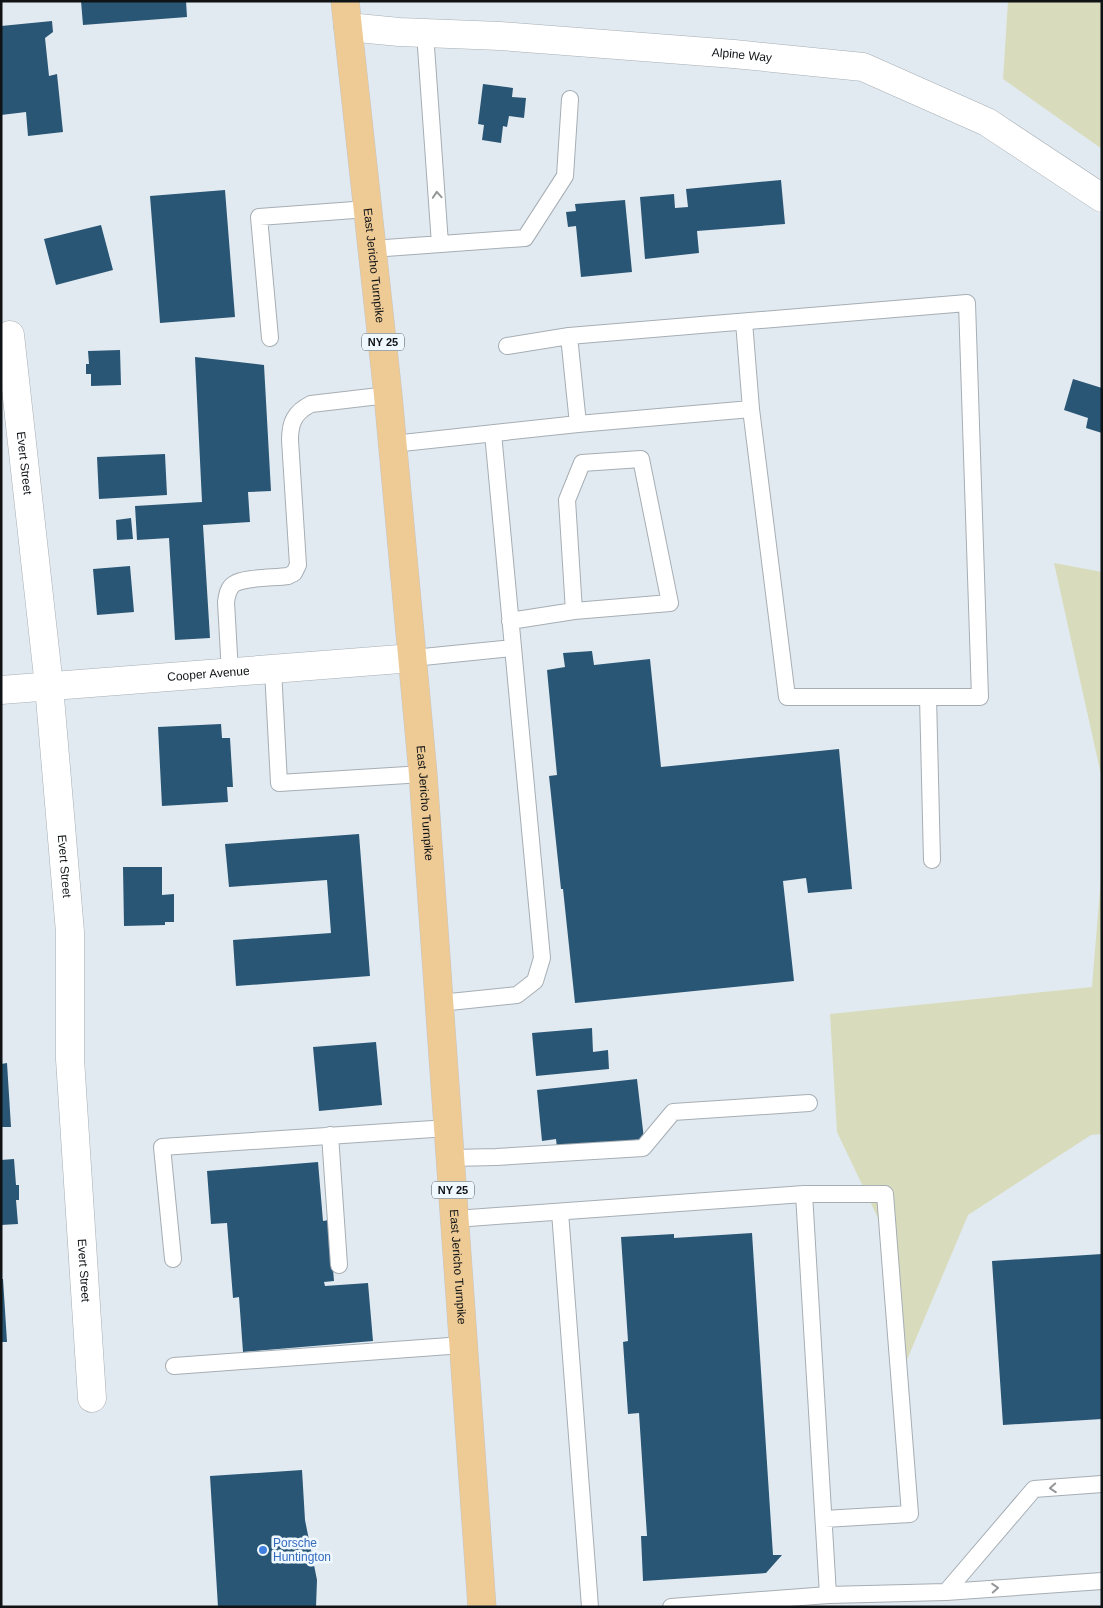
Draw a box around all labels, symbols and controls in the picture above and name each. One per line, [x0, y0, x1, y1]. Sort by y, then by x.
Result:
street label: Alpine Way [711, 45, 773, 65]
one-way arrow [431, 191, 442, 199]
street label: East Jericho Turnpike [361, 207, 387, 324]
road number: NY 25 [362, 334, 404, 351]
street label: Evert Street [14, 431, 35, 496]
street label: Cooper Avenue [167, 664, 250, 684]
street label: East Jericho Turnpike [413, 745, 436, 861]
street label: Evert Street [55, 834, 74, 899]
road number: NY 25 [432, 1182, 474, 1198]
street label: East Jericho Turnpike [447, 1209, 469, 1325]
street label: Evert Street [75, 1238, 93, 1303]
one-way arrow [1049, 1482, 1057, 1493]
place label: Porsche Huntington [273, 1536, 331, 1564]
marker: Porsche Huntington [257, 1544, 269, 1556]
one-way arrow [991, 1583, 999, 1594]

